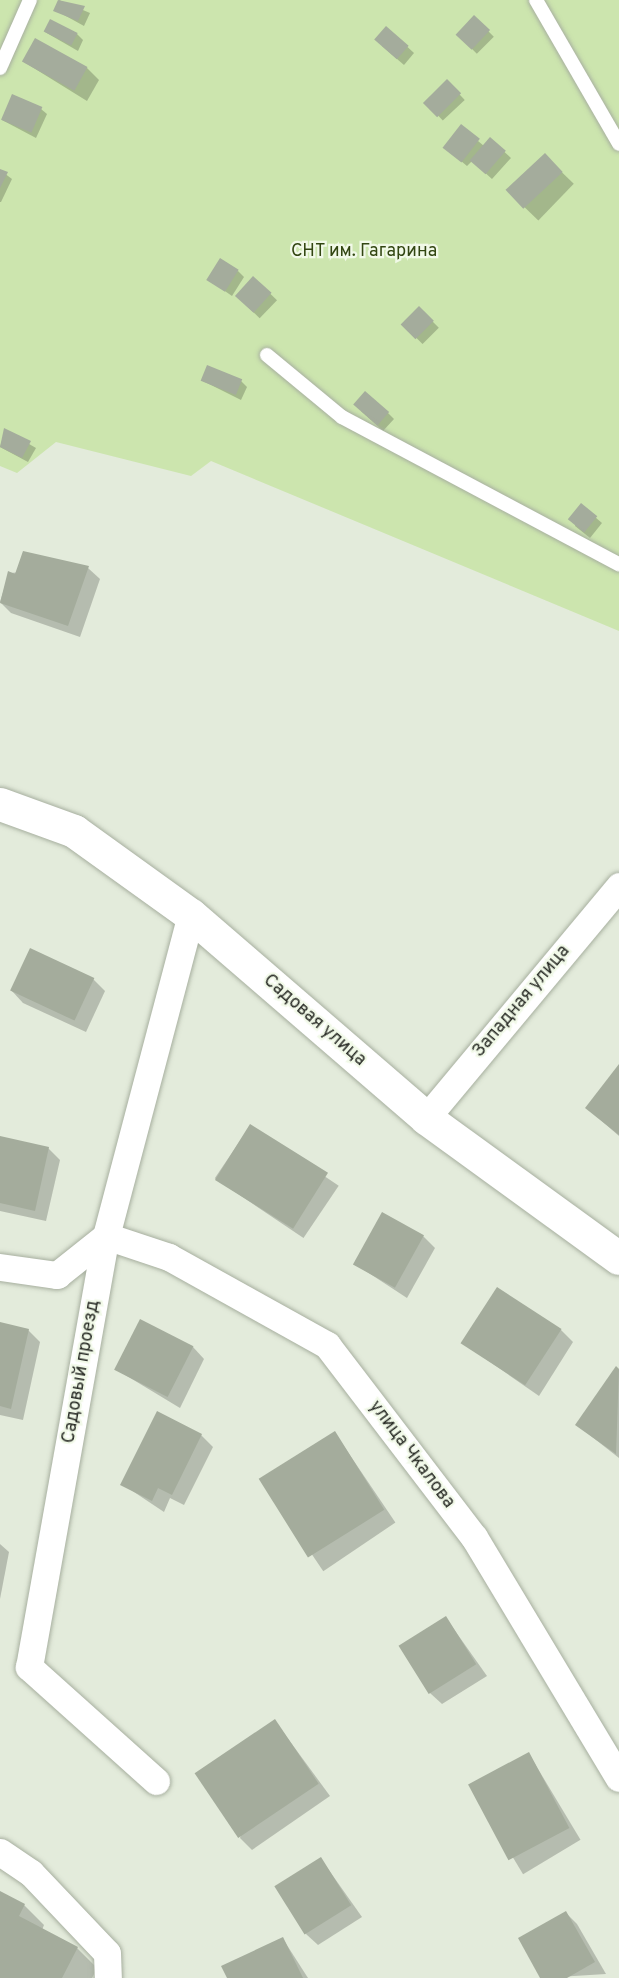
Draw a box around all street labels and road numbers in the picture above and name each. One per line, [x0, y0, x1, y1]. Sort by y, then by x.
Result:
street label: Западная улица [469, 942, 575, 1062]
street label: Садовая улица [258, 970, 370, 1072]
street label: Садовый проезд [59, 1299, 105, 1445]
street label: улица Чкалова [364, 1397, 458, 1513]

